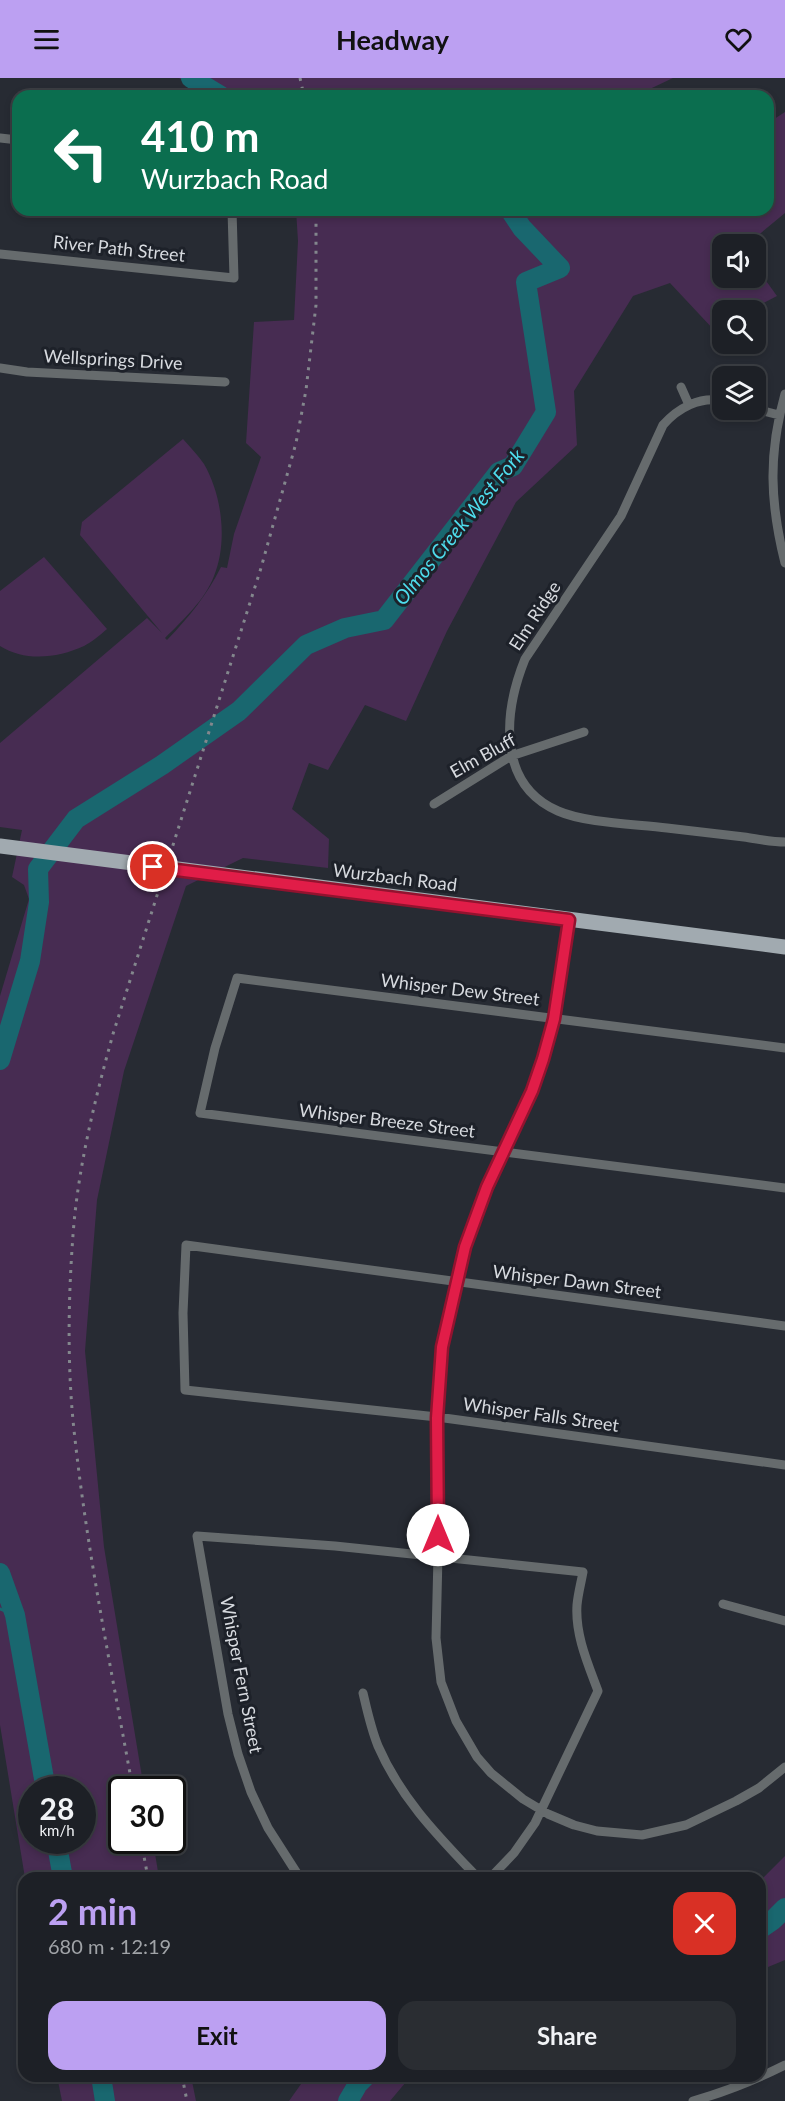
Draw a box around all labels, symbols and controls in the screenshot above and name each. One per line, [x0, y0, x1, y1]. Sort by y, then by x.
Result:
icon: menu [30, 23, 63, 56]
text: Headway [336, 23, 449, 56]
icon: heart [722, 23, 755, 56]
text: 410 m [141, 111, 259, 161]
icon: left [42, 114, 120, 192]
text: Wurzbach Road [141, 162, 328, 195]
street label: River Path Street [52, 230, 187, 266]
map controls [712, 234, 766, 420]
button: sound [712, 234, 766, 288]
button: search [712, 300, 766, 354]
street label: Wellsprings Drive [43, 344, 183, 374]
button: layers [712, 366, 766, 420]
water label: Olmos Creek West Fork [388, 443, 529, 609]
street label: Elm Ridge [504, 577, 565, 654]
street label: Elm Bluff [446, 728, 519, 782]
pin [127, 841, 178, 892]
icon: arrive [136, 850, 169, 883]
street label: Wurzbach Road [332, 858, 458, 896]
street label: Whisper Dew Street [379, 968, 541, 1010]
street label: Whisper Breeze Street [298, 1098, 477, 1142]
street label: Whisper Dawn Street [492, 1260, 663, 1302]
street label: Whisper Falls Street [462, 1392, 621, 1436]
position arrow [406, 1503, 470, 1567]
street label: Whisper Fern Street [216, 1595, 268, 1755]
speed limit sign: 30 [108, 1776, 186, 1854]
text: 28 [40, 1790, 74, 1826]
text: km/h [39, 1821, 75, 1839]
text: 2 min [48, 1889, 137, 1933]
button: close [673, 1892, 736, 1955]
text: 680 m · 12:19 [48, 1934, 171, 1958]
button: Exit [48, 2001, 386, 2070]
button: Share [398, 2001, 736, 2070]

